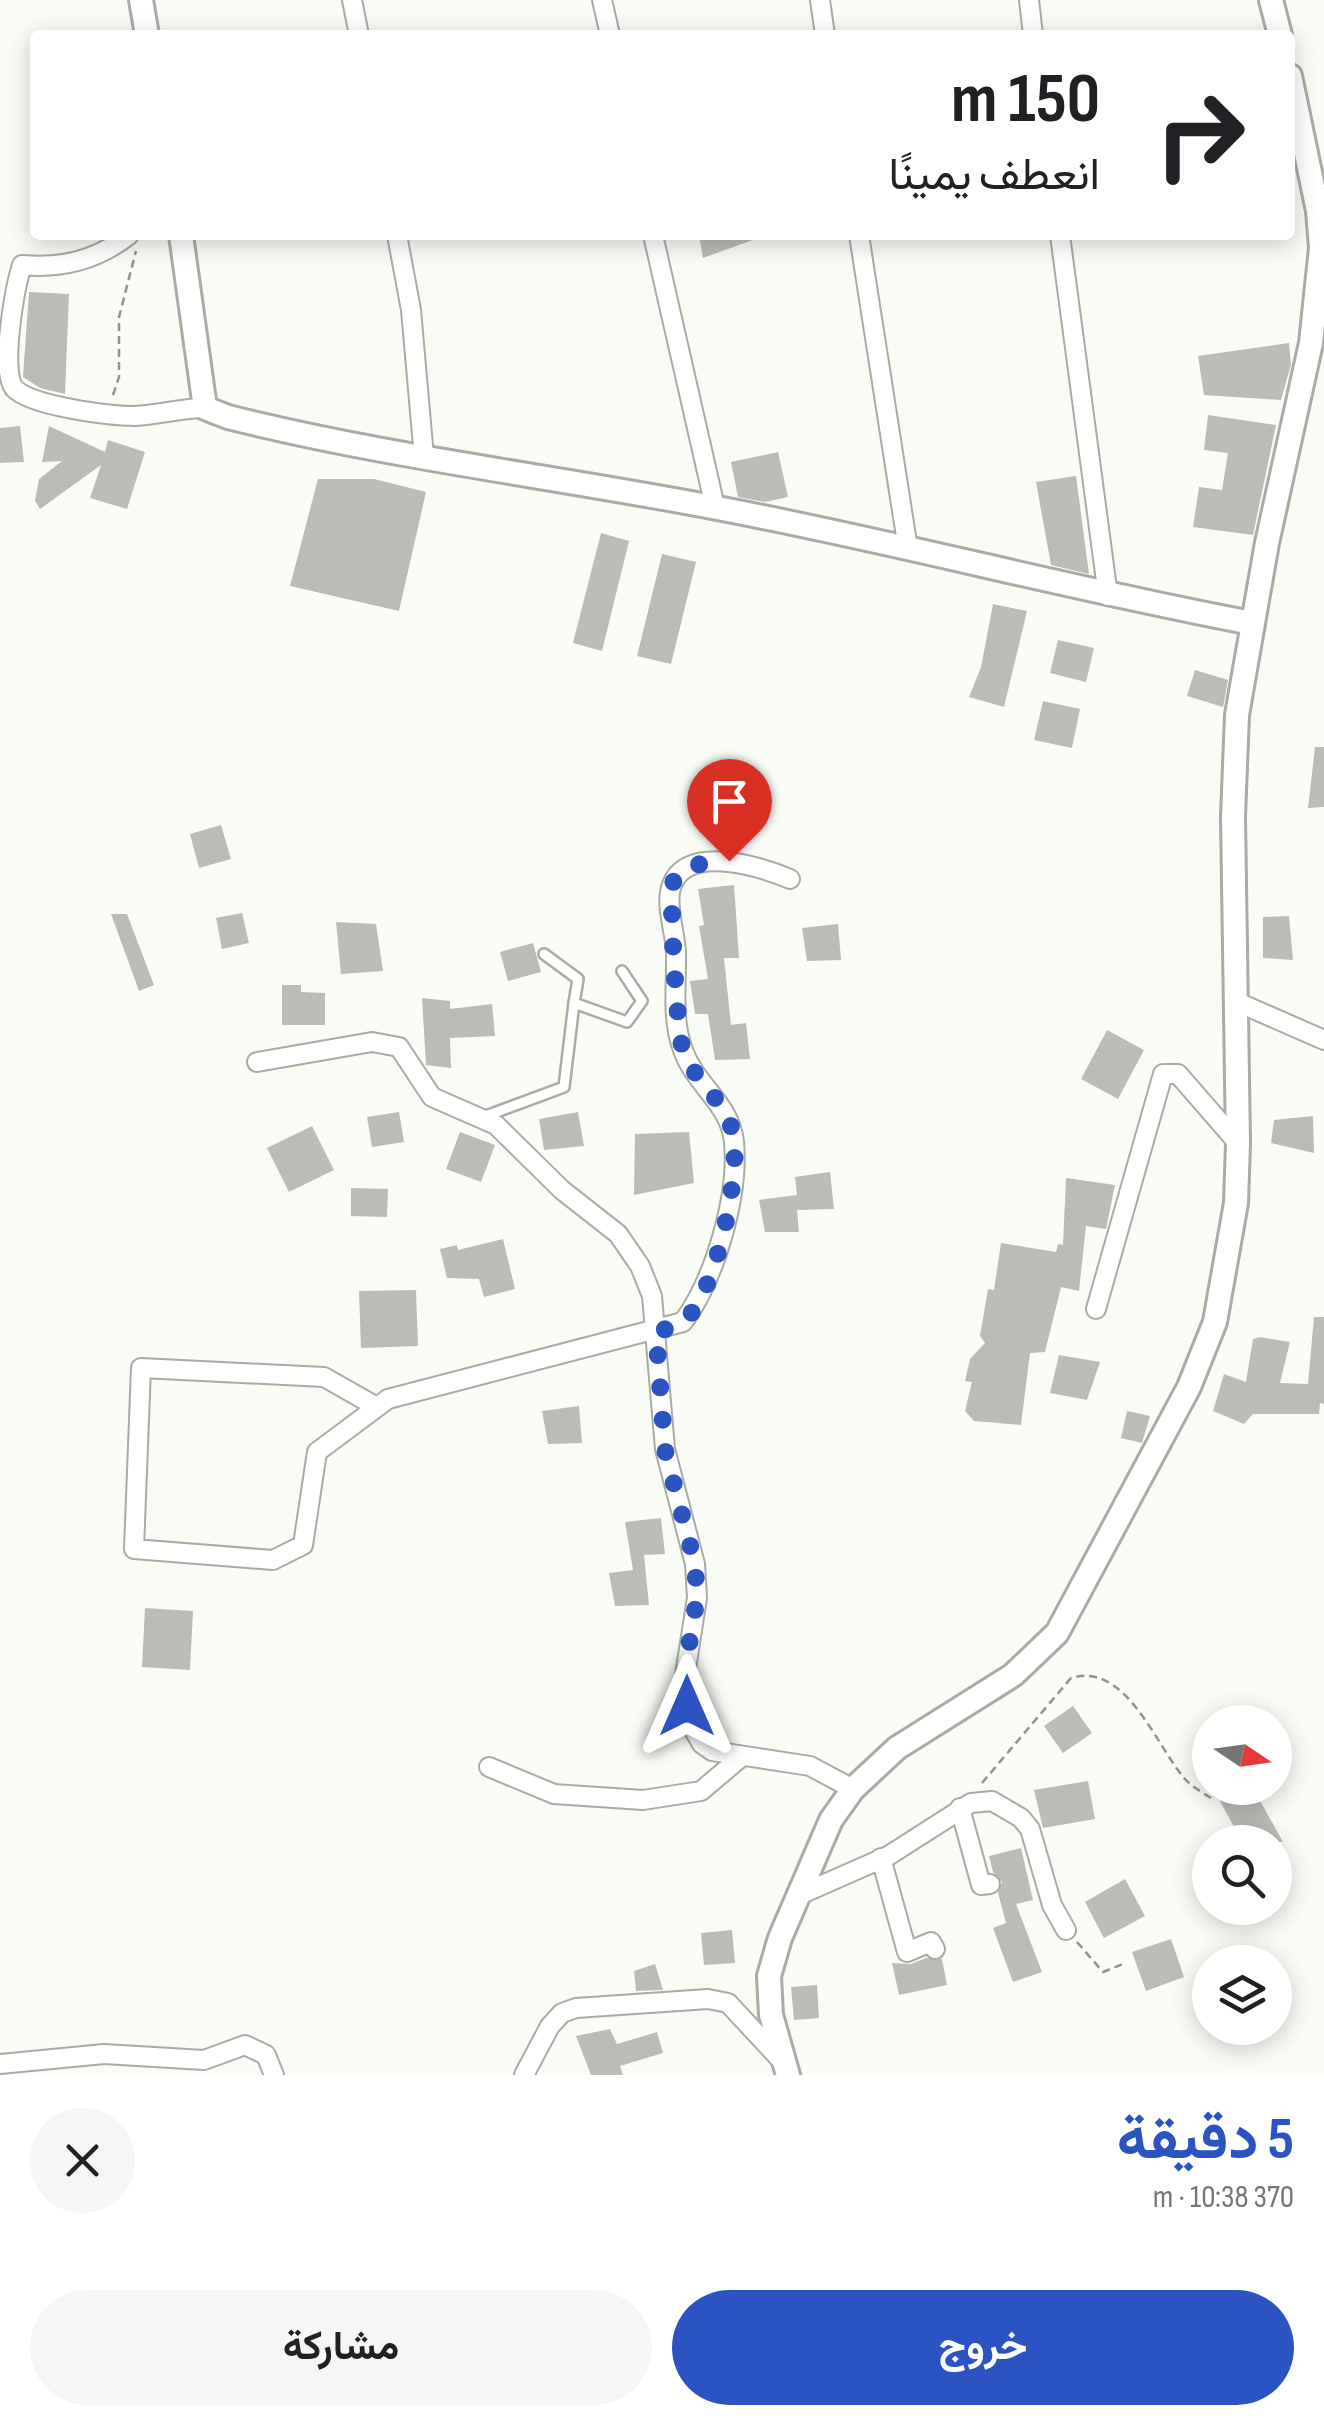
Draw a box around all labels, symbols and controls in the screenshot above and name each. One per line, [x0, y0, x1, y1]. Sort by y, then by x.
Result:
text: 150 m [951, 58, 1100, 142]
icon: right [1135, 70, 1265, 200]
text: انعطف يمينًا [889, 148, 1100, 203]
pin [687, 759, 772, 862]
icon: arrive [702, 774, 757, 829]
position arrow [635, 1654, 739, 1758]
north arrow [1192, 1705, 1292, 1805]
map controls [1192, 1705, 1292, 2045]
button: search [1192, 1825, 1292, 1925]
button: layers [1192, 1945, 1292, 2045]
text: 5 دقيقة [1117, 2104, 1294, 2176]
button: close [30, 2108, 135, 2213]
text: 370 m · 10:38 [1153, 2178, 1294, 2217]
button: مشاركة [30, 2290, 652, 2405]
button: خروج [672, 2290, 1294, 2405]

